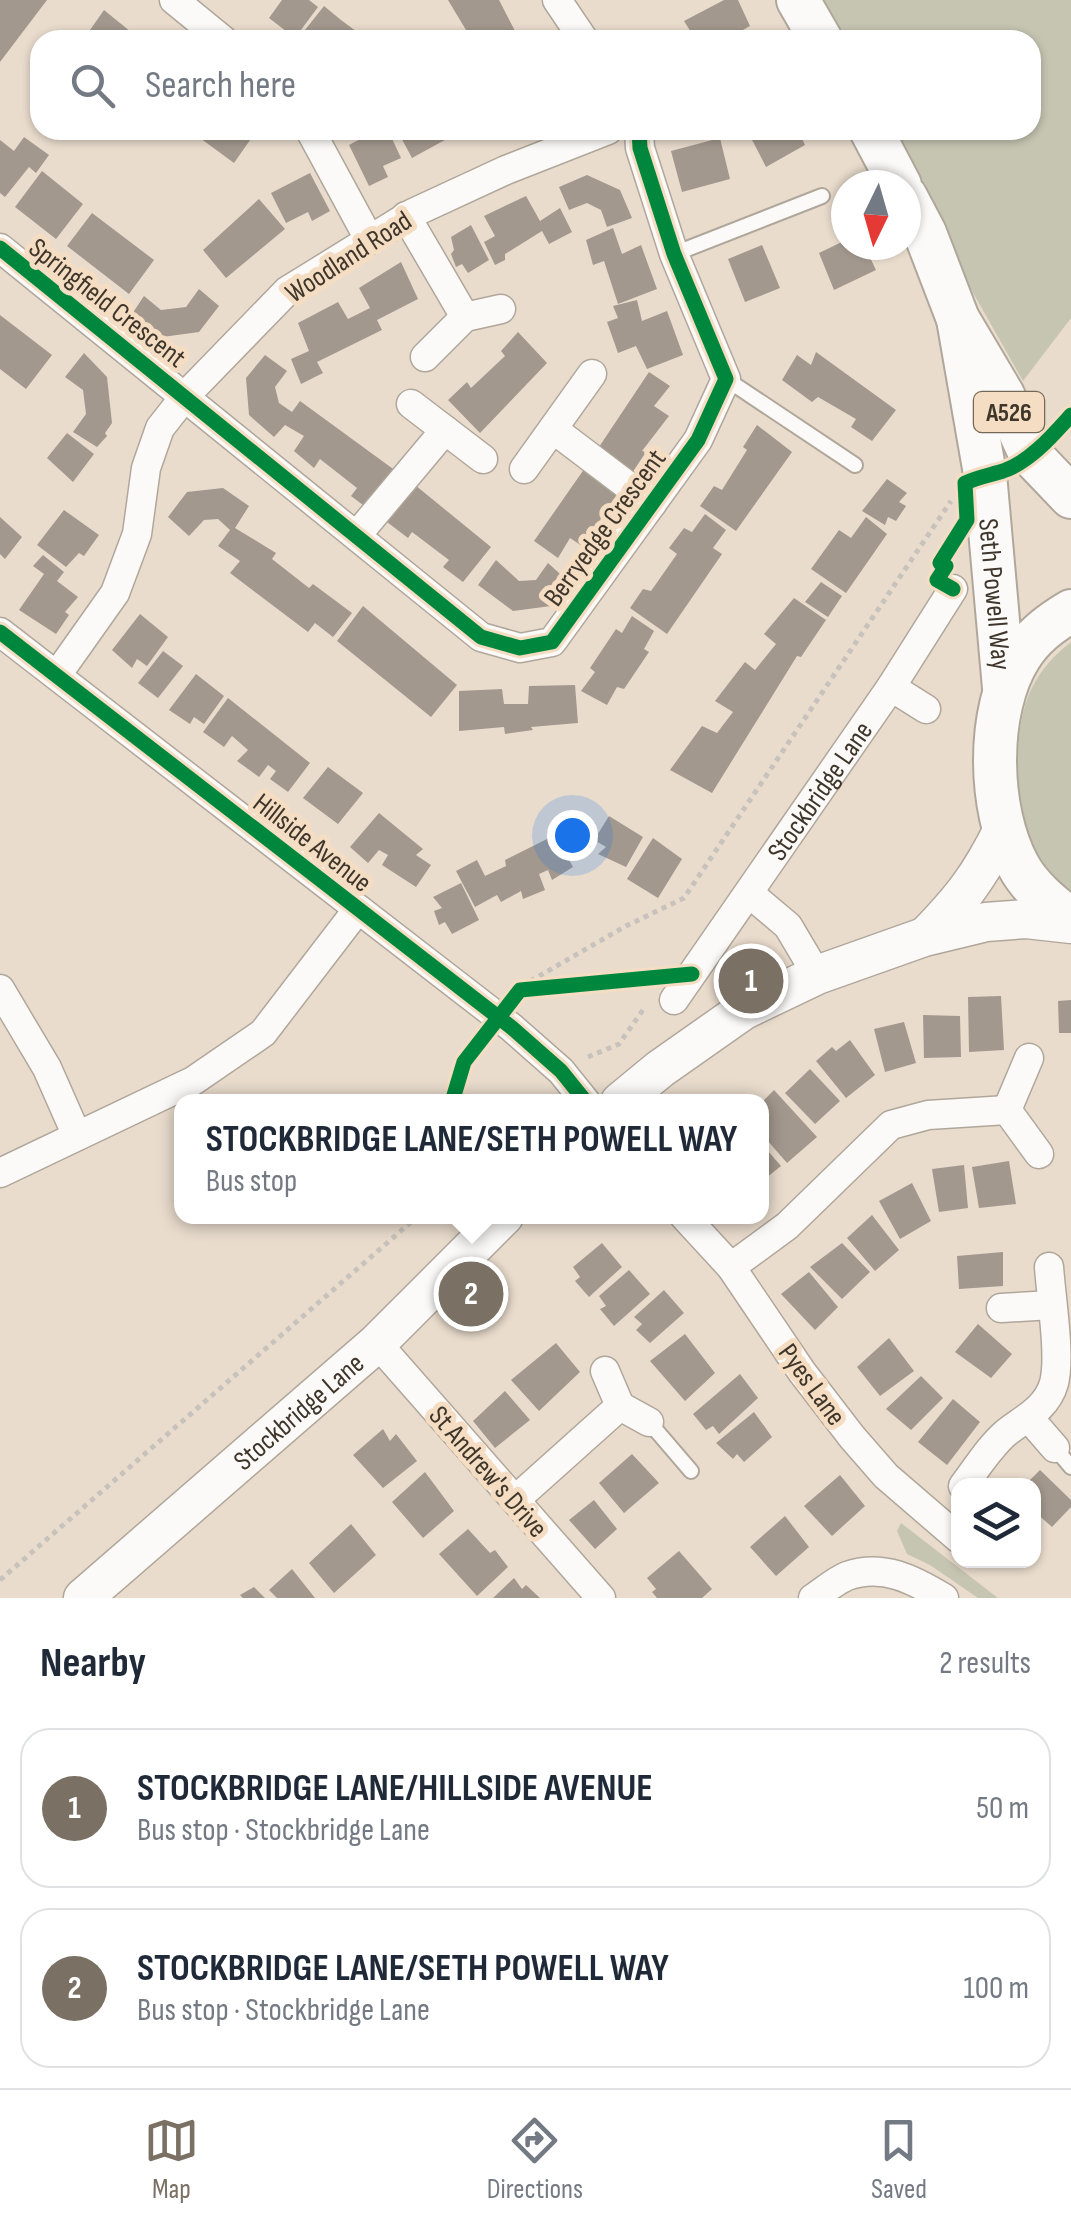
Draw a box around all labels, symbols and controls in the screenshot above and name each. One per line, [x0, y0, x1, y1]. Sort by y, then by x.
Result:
search box [30, 30, 1041, 140]
icon: search [65, 58, 120, 113]
text: Search here [145, 63, 296, 108]
north arrow [831, 170, 921, 260]
street label: Woodland Road [280, 204, 418, 310]
street label: Springfield Crescent [22, 232, 192, 375]
road number: A526 [974, 392, 1044, 432]
street label: Berryedge Crescent [537, 443, 673, 613]
street label: Seth Powell Way [971, 517, 1017, 672]
street label: Stockbridge Lane [761, 715, 880, 867]
street label: Hillside Avenue [246, 787, 378, 900]
your location [547, 810, 598, 861]
pin: 1 [718, 944, 784, 1018]
popup [174, 1094, 769, 1224]
text: STOCKBRIDGE LANE/SETH POWELL WAY [206, 1117, 737, 1162]
text: Bus stop [206, 1162, 297, 1201]
pin: 2 [438, 1256, 504, 1332]
street label: Pyes Lane [771, 1338, 852, 1432]
street label: Stockbridge Lane [227, 1347, 371, 1478]
street label: St Andrew's Drive [422, 1399, 554, 1544]
map controls [951, 1478, 1041, 1568]
button: layers [951, 1478, 1041, 1568]
text: Nearby [40, 1638, 146, 1689]
text: 2 results [939, 1644, 1031, 1683]
text: STOCKBRIDGE LANE/HILLSIDE AVENUE [137, 1766, 653, 1811]
text: 1 [68, 1789, 81, 1828]
text: 50 m [976, 1789, 1029, 1828]
text: Bus stop · Stockbridge Lane [137, 1811, 430, 1850]
text: STOCKBRIDGE LANE/SETH POWELL WAY [137, 1946, 669, 1991]
text: 2 [67, 1969, 82, 2008]
text: 100 m [964, 1969, 1029, 2008]
text: Bus stop · Stockbridge Lane [137, 1991, 430, 2030]
tab: Map [144, 2113, 199, 2206]
tab: Directions [487, 2113, 583, 2206]
tab: Saved [871, 2113, 927, 2206]

